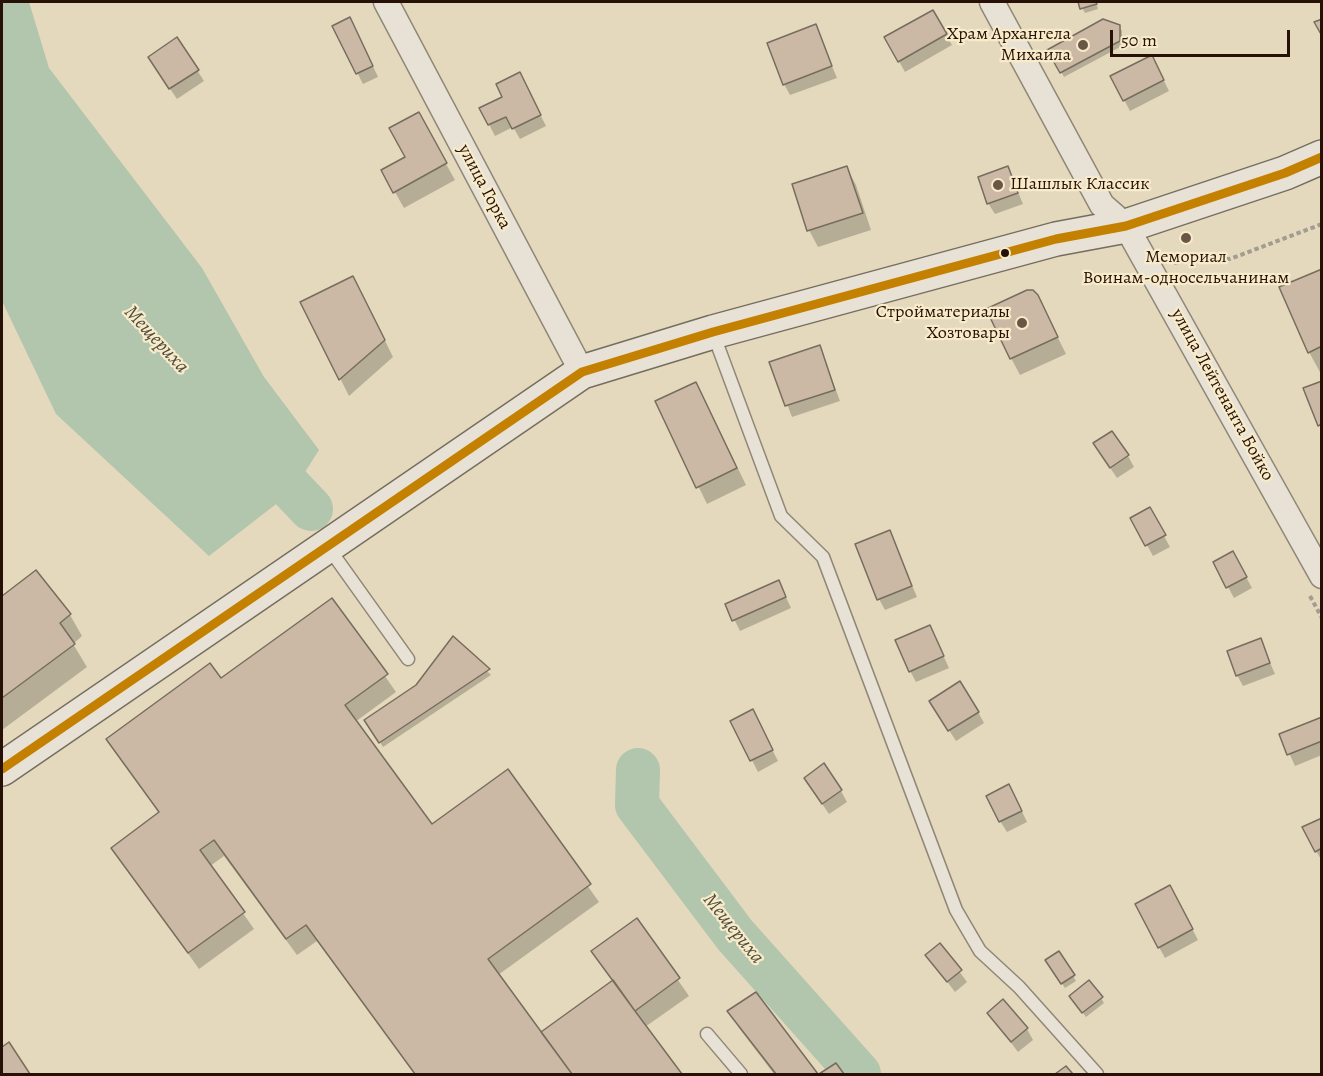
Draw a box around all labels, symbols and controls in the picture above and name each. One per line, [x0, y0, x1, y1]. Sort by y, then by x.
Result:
scale bar [1113, 18, 1293, 56]
place label: Храм Архангела Михаила [947, 24, 1071, 66]
text: 50 m [1121, 28, 1157, 52]
marker: Храм Архангела Михаила [1076, 38, 1090, 52]
street label: улица Горка [453, 141, 515, 233]
place label: Шашлык Классик [1010, 174, 1150, 196]
marker: Шашлык Классик [991, 178, 1005, 192]
marker: Мемориал Воинам-односельчанинам [1179, 231, 1193, 245]
unlabelled marker [999, 247, 1011, 259]
place label: Мемориал Воинам-односельчанинам [1083, 247, 1289, 290]
water label: Мещериха [119, 301, 193, 379]
place label: Стройматериалы Хозтовары [876, 302, 1010, 344]
street label: улица Лейтенанта Бойко [1166, 305, 1278, 485]
marker: Стройматериалы Хозтовары [1015, 316, 1029, 330]
water label: Мещериха [697, 889, 769, 969]

